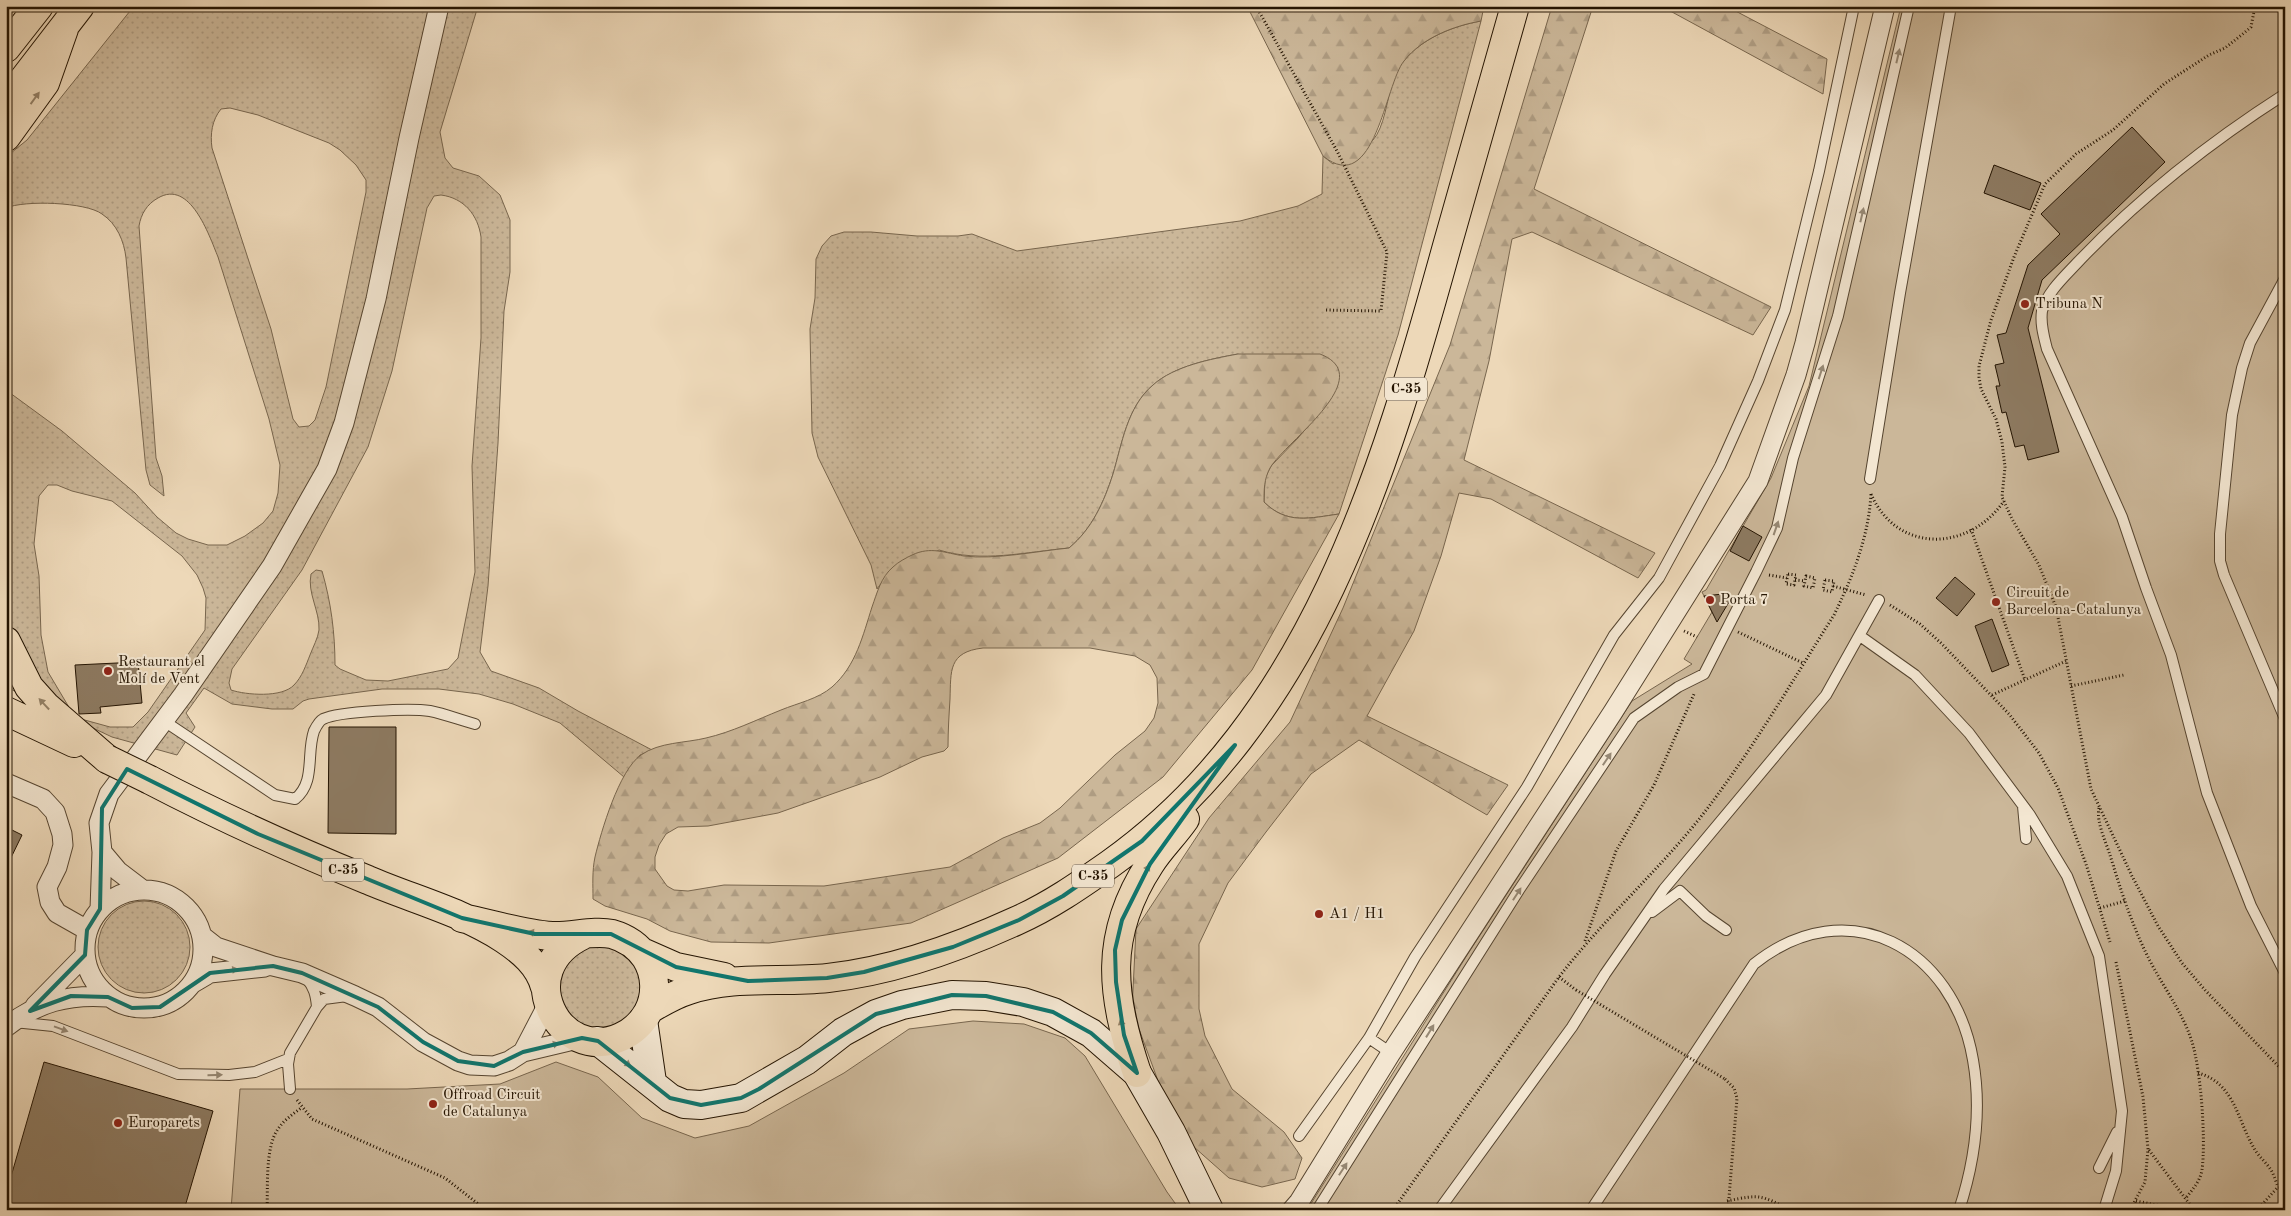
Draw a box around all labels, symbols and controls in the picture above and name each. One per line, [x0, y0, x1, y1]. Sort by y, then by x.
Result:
one-way arrow [1894, 49, 1902, 64]
one-way arrow [30, 91, 40, 104]
one-way arrow [1858, 207, 1866, 222]
place label: Tribuna N [2035, 297, 2103, 312]
marker: Tribuna N [2019, 298, 2031, 310]
one-way arrow [1817, 364, 1825, 379]
road number: C-35 [1385, 378, 1427, 400]
one-way arrow [1772, 520, 1780, 535]
place label: Circuit de Barcelona-Catalunya [2006, 586, 2142, 618]
place label: Porta 7 [1720, 593, 1769, 608]
marker: Porta 7 [1704, 594, 1716, 606]
marker: Circuit de Barcelona-Catalunya [1990, 596, 2002, 608]
place label: Restaurant el Molí de Vent [118, 655, 205, 687]
marker: Restaurant el Molí de Vent [102, 665, 114, 677]
one-way arrow [38, 698, 50, 710]
one-way arrow [1602, 752, 1612, 765]
road number: C-35 [322, 858, 364, 882]
road number: C-35 [1072, 864, 1114, 888]
one-way arrow [1142, 864, 1151, 877]
one-way arrow [1512, 887, 1521, 900]
place label: A1 / H1 [1329, 907, 1385, 922]
marker: A1 / H1 [1313, 908, 1325, 920]
one-way arrow [526, 929, 542, 937]
one-way arrow [223, 966, 239, 974]
one-way arrow [1118, 1019, 1126, 1034]
one-way arrow [54, 1025, 69, 1033]
one-way arrow [1426, 1025, 1435, 1038]
one-way arrow [545, 1041, 560, 1049]
one-way arrow [618, 1057, 632, 1067]
one-way arrow [207, 1071, 223, 1079]
place label: Offroad Circuit de Catalunya [443, 1088, 541, 1120]
marker: Offroad Circuit de Catalunya [427, 1098, 439, 1110]
place label: Europarets [128, 1116, 200, 1131]
marker: Europarets [112, 1117, 124, 1129]
one-way arrow [1339, 1162, 1348, 1175]

